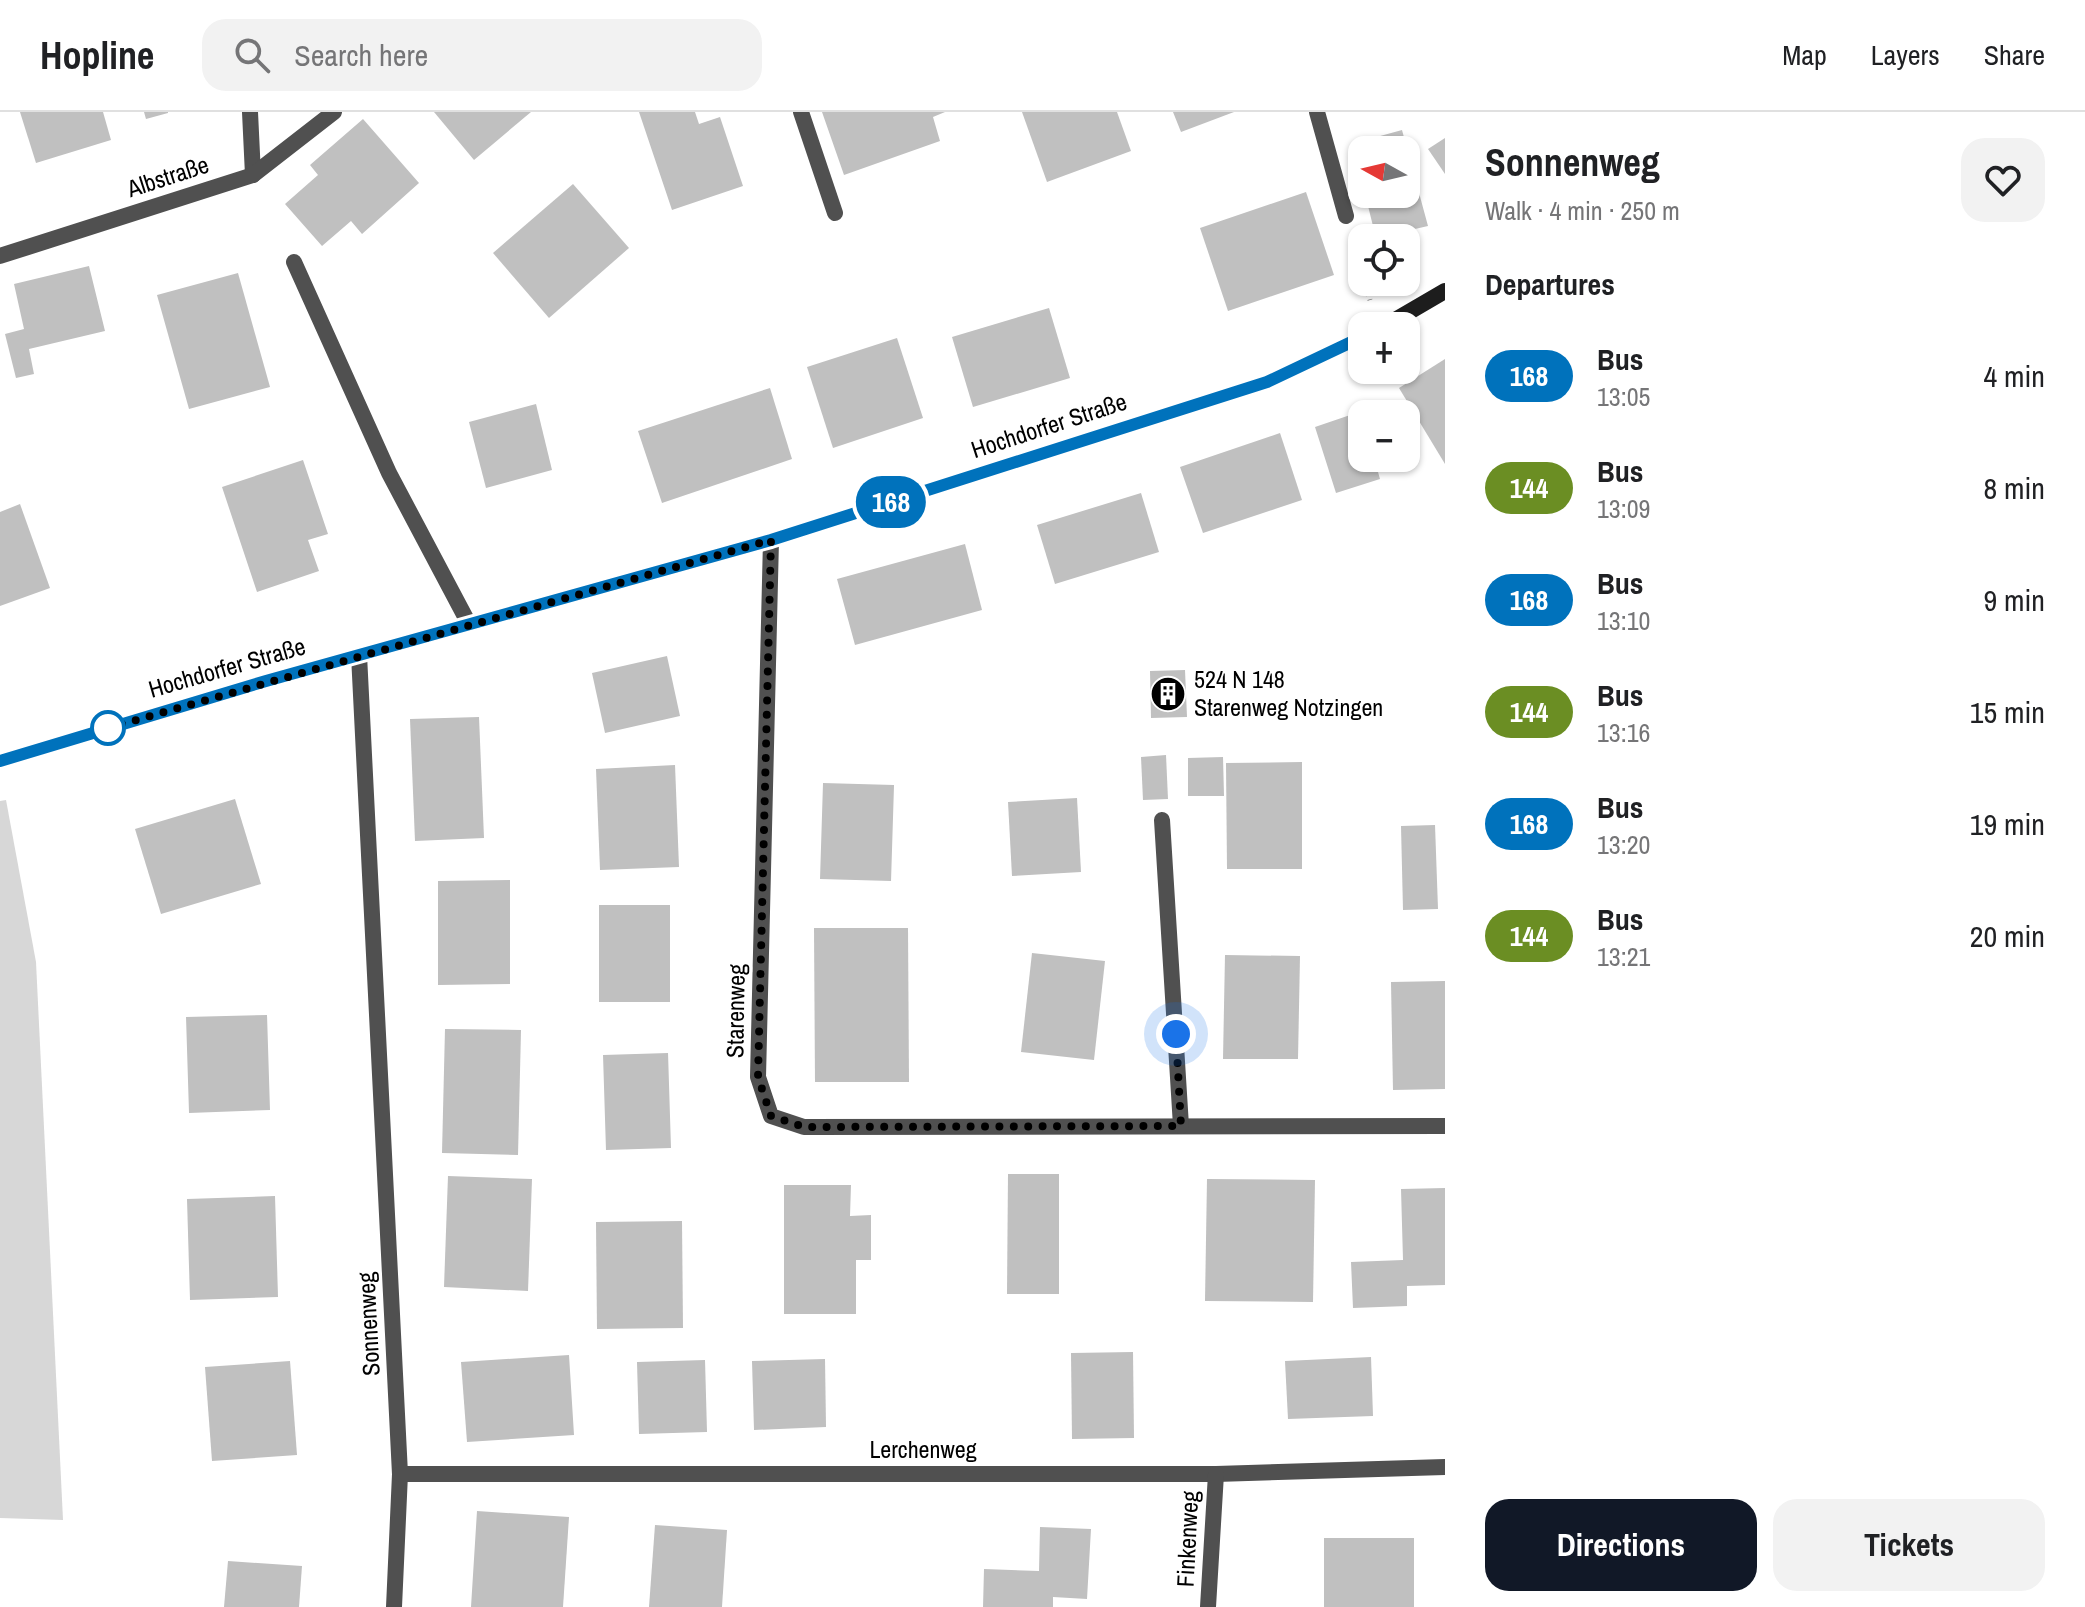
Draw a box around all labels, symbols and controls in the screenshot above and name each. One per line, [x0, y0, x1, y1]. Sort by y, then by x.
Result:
search box [202, 19, 762, 91]
text: Hopline [40, 30, 154, 81]
icon: search [230, 33, 274, 77]
text: Search here [294, 35, 428, 75]
text: Map [1782, 36, 1827, 74]
text: Layers [1871, 36, 1940, 74]
text: Share [1984, 36, 2045, 74]
north arrow [1348, 136, 1420, 208]
map controls [1348, 136, 1420, 472]
text: Sonnenweg [1485, 137, 1660, 188]
button: heart [1961, 138, 2045, 222]
street label: Albstraße [122, 148, 213, 205]
text: Walk · 4 min · 250 m [1485, 193, 1680, 228]
button: locate [1348, 224, 1420, 296]
text: Departures [1485, 264, 1615, 304]
button: + [1348, 312, 1420, 384]
text: Bus [1597, 339, 1643, 379]
text: 4 min [1983, 356, 2045, 396]
text: 168 [1510, 357, 1548, 395]
text: 13:05 [1597, 379, 1650, 414]
street label: Hochdorfer Straße [967, 385, 1131, 465]
button: − [1348, 400, 1420, 472]
text: Bus [1597, 451, 1643, 491]
text: 8 min [1983, 468, 2045, 508]
text: 144 [1510, 469, 1548, 507]
line badge: 168 [845, 476, 937, 528]
text: 168 [872, 483, 910, 521]
text: 13:09 [1597, 491, 1650, 526]
text: Bus [1597, 563, 1643, 603]
text: 9 min [1983, 580, 2045, 620]
text: 168 [1510, 581, 1548, 619]
text: 13:10 [1597, 603, 1650, 638]
street label: Hochdorfer Straße [145, 629, 309, 705]
place label: 524 N 148 Starenweg Notzingen [1194, 663, 1383, 723]
building icon: 524 N 148 Starenweg Notzingen [1149, 675, 1187, 713]
text: Bus [1597, 675, 1643, 715]
text: 15 min [1970, 692, 2045, 732]
text: 144 [1510, 693, 1548, 731]
unlabelled marker [91, 711, 125, 745]
text: 13:16 [1597, 715, 1650, 750]
text: Bus [1597, 787, 1643, 827]
text: 19 min [1970, 804, 2045, 844]
text: 168 [1510, 805, 1548, 843]
text: 13:20 [1597, 827, 1650, 862]
text: Bus [1597, 899, 1643, 939]
text: 20 min [1970, 916, 2045, 956]
text: 144 [1510, 917, 1548, 955]
text: 13:21 [1597, 939, 1650, 974]
street label: Starenweg [718, 964, 752, 1058]
your location [1156, 1014, 1196, 1054]
street label: Sonnenweg [349, 1271, 387, 1377]
street label: Lerchenweg [869, 1433, 977, 1465]
street label: Finkenweg [1169, 1490, 1206, 1588]
button: Directions [1485, 1499, 1757, 1591]
button: Tickets [1773, 1499, 2045, 1591]

